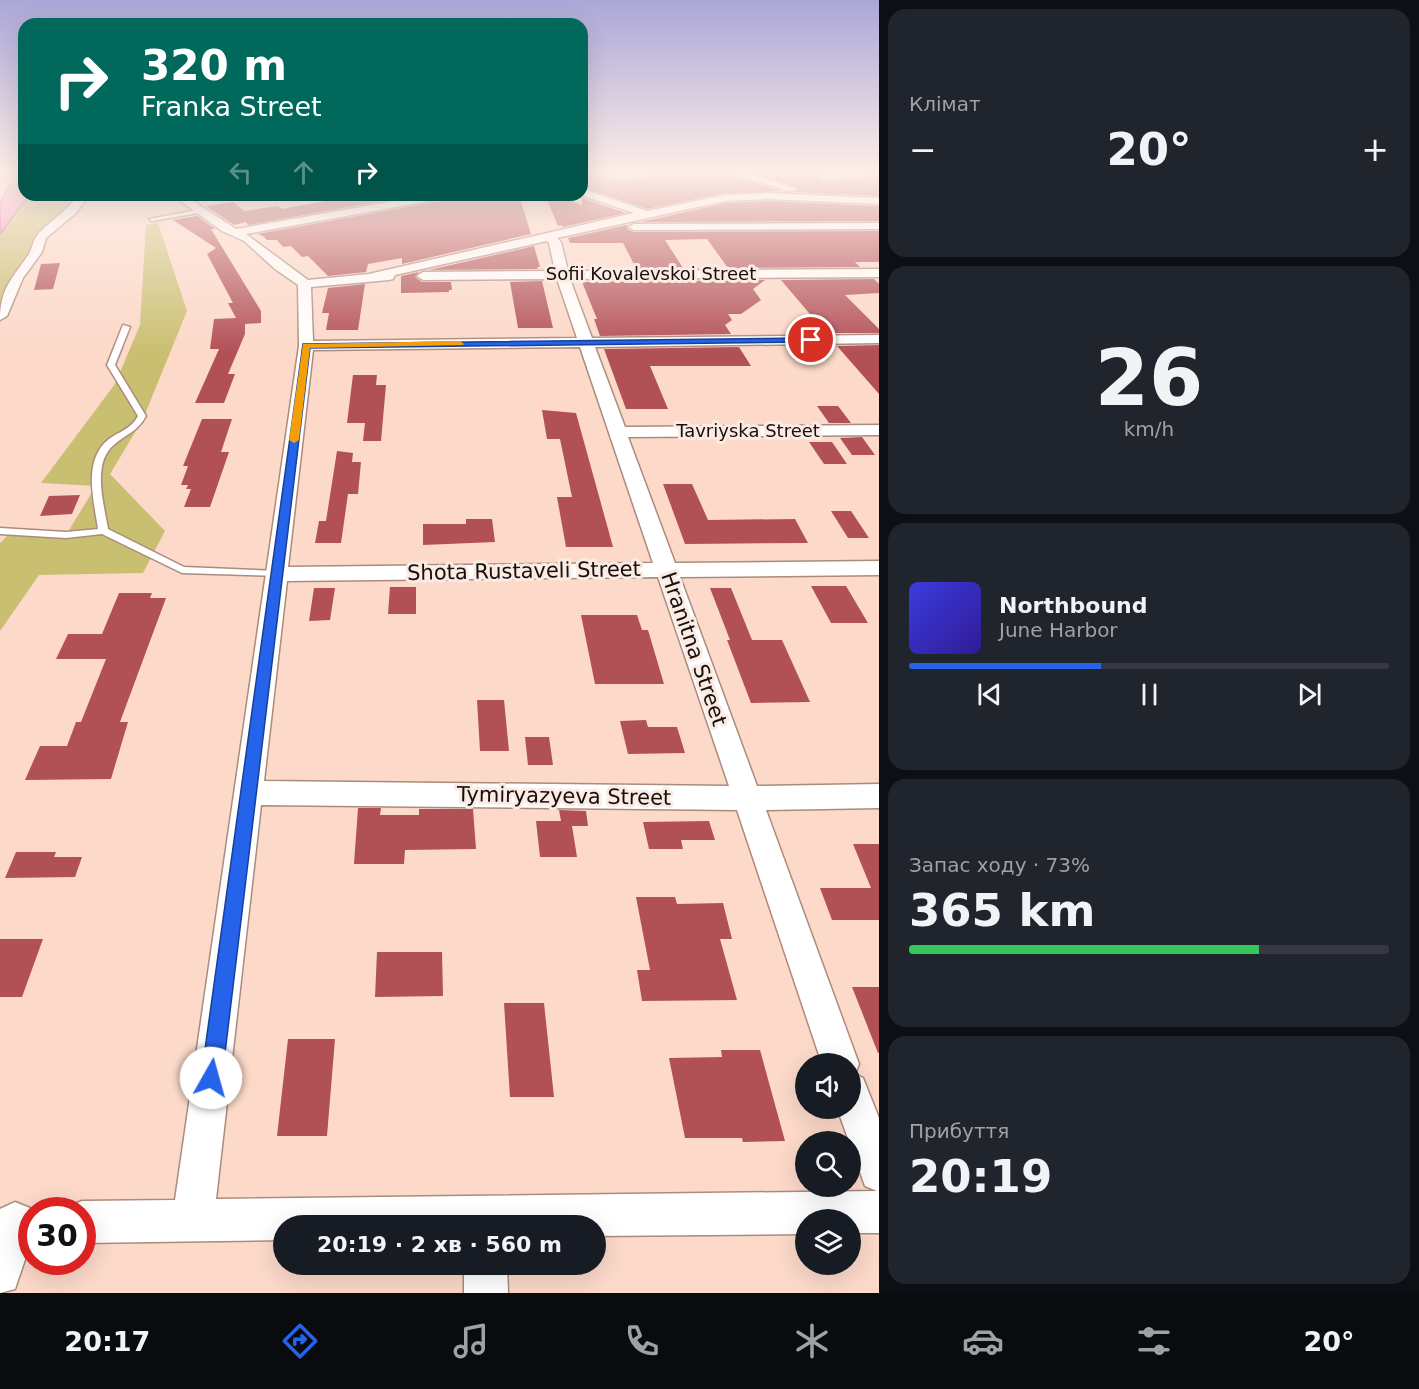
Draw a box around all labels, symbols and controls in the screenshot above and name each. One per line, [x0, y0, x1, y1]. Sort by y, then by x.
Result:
text: 320 m [141, 41, 287, 90]
icon: right [42, 42, 120, 120]
text: Franka Street [141, 91, 322, 122]
text: Клімат [909, 92, 981, 116]
text: 20° [1106, 123, 1192, 176]
text: − [909, 130, 937, 169]
text: + [1361, 130, 1389, 169]
icon: left [224, 156, 257, 189]
icon: ahead [287, 156, 320, 189]
icon: right [350, 156, 383, 189]
street label: Sofii Kovalevskoi Street [546, 263, 756, 284]
pin [785, 314, 836, 365]
icon: arrive [794, 323, 827, 356]
text: 26 [1095, 333, 1203, 423]
text: km/h [1124, 417, 1174, 441]
street label: Tavriyska Street [675, 420, 820, 441]
street label: Shota Rustaveli Street [407, 557, 641, 585]
street label: Hranitna Street [656, 569, 732, 729]
text: Northbound [999, 593, 1148, 618]
text: June Harbor [999, 618, 1118, 642]
icon: previous [973, 678, 1006, 711]
icon: pause [1133, 678, 1166, 711]
icon: next [1293, 678, 1326, 711]
street label: Tymiryazyeva Street [456, 782, 671, 810]
text: Запас ходу · 73% [909, 853, 1090, 877]
text: 365 km [909, 884, 1095, 937]
position arrow [179, 1046, 243, 1110]
map controls [795, 1053, 861, 1275]
button: sound [795, 1053, 861, 1119]
text: Прибуття [909, 1119, 1009, 1143]
button: search [795, 1131, 861, 1197]
text: 20:19 [909, 1150, 1052, 1203]
speed limit sign: 30 [18, 1197, 96, 1275]
button: layers [795, 1209, 861, 1275]
text: 20:19 · 2 хв · 560 m [317, 1232, 562, 1257]
icon: directions [279, 1320, 321, 1362]
icon: music [450, 1320, 492, 1362]
icon: phone [621, 1320, 663, 1362]
icon: climate [791, 1320, 833, 1362]
icon: car [962, 1320, 1004, 1362]
icon: filters [1133, 1320, 1175, 1362]
text: 20:17 [64, 1326, 150, 1357]
text: 20° [1303, 1326, 1355, 1357]

